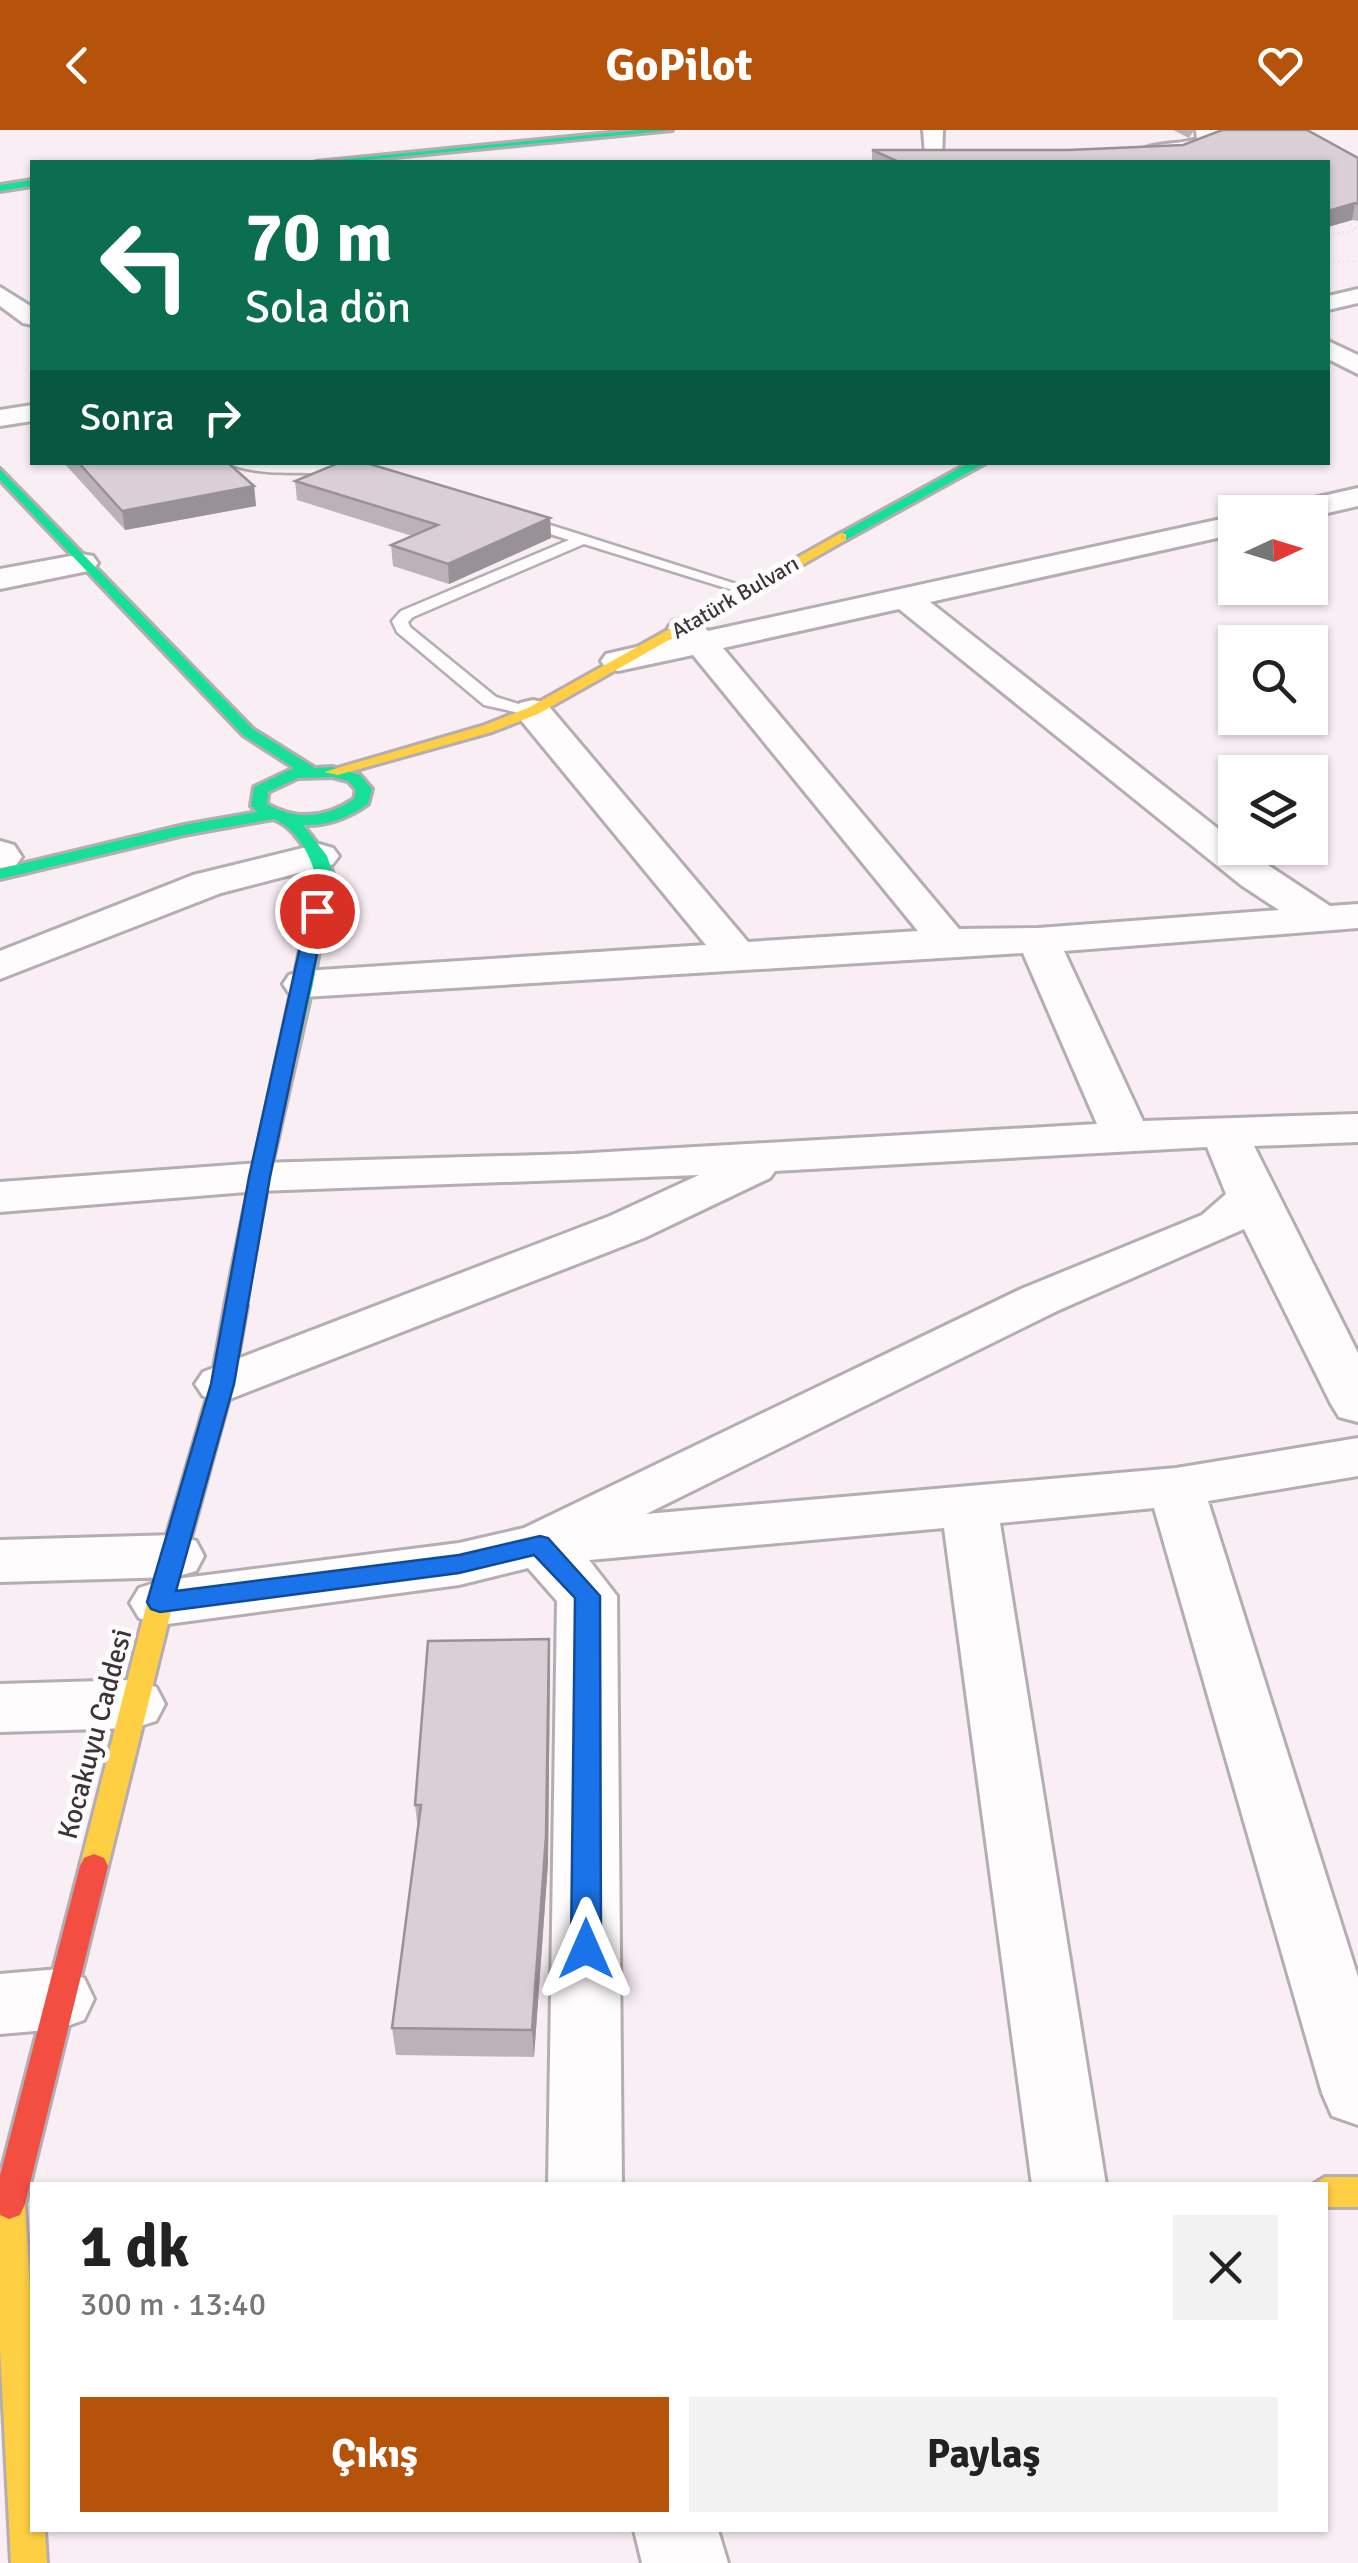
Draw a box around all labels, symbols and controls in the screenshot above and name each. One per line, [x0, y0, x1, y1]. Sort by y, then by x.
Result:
icon: back [50, 38, 105, 93]
text: GoPilot [606, 38, 752, 93]
icon: heart [1253, 38, 1308, 93]
text: 70 m [245, 194, 393, 280]
icon: left [80, 200, 210, 330]
text: Sola dön [245, 280, 411, 335]
icon: right [195, 390, 250, 445]
text: Sonra [80, 394, 175, 441]
north arrow [1218, 495, 1328, 605]
map controls [1218, 495, 1328, 865]
street label: Atatürk Bulvarı [667, 550, 803, 644]
button: search [1218, 625, 1328, 735]
button: layers [1218, 755, 1328, 865]
pin [275, 869, 360, 954]
icon: arrive [290, 884, 345, 939]
street label: Kocakuyu Caddesi [51, 1625, 139, 1843]
position arrow [534, 1897, 638, 2001]
text: 1 dk [80, 2210, 189, 2284]
button: close [1173, 2215, 1278, 2320]
text: 300 m · 13:40 [80, 2285, 266, 2324]
button: Çıkış [80, 2397, 669, 2512]
button: Paylaş [689, 2397, 1278, 2512]

